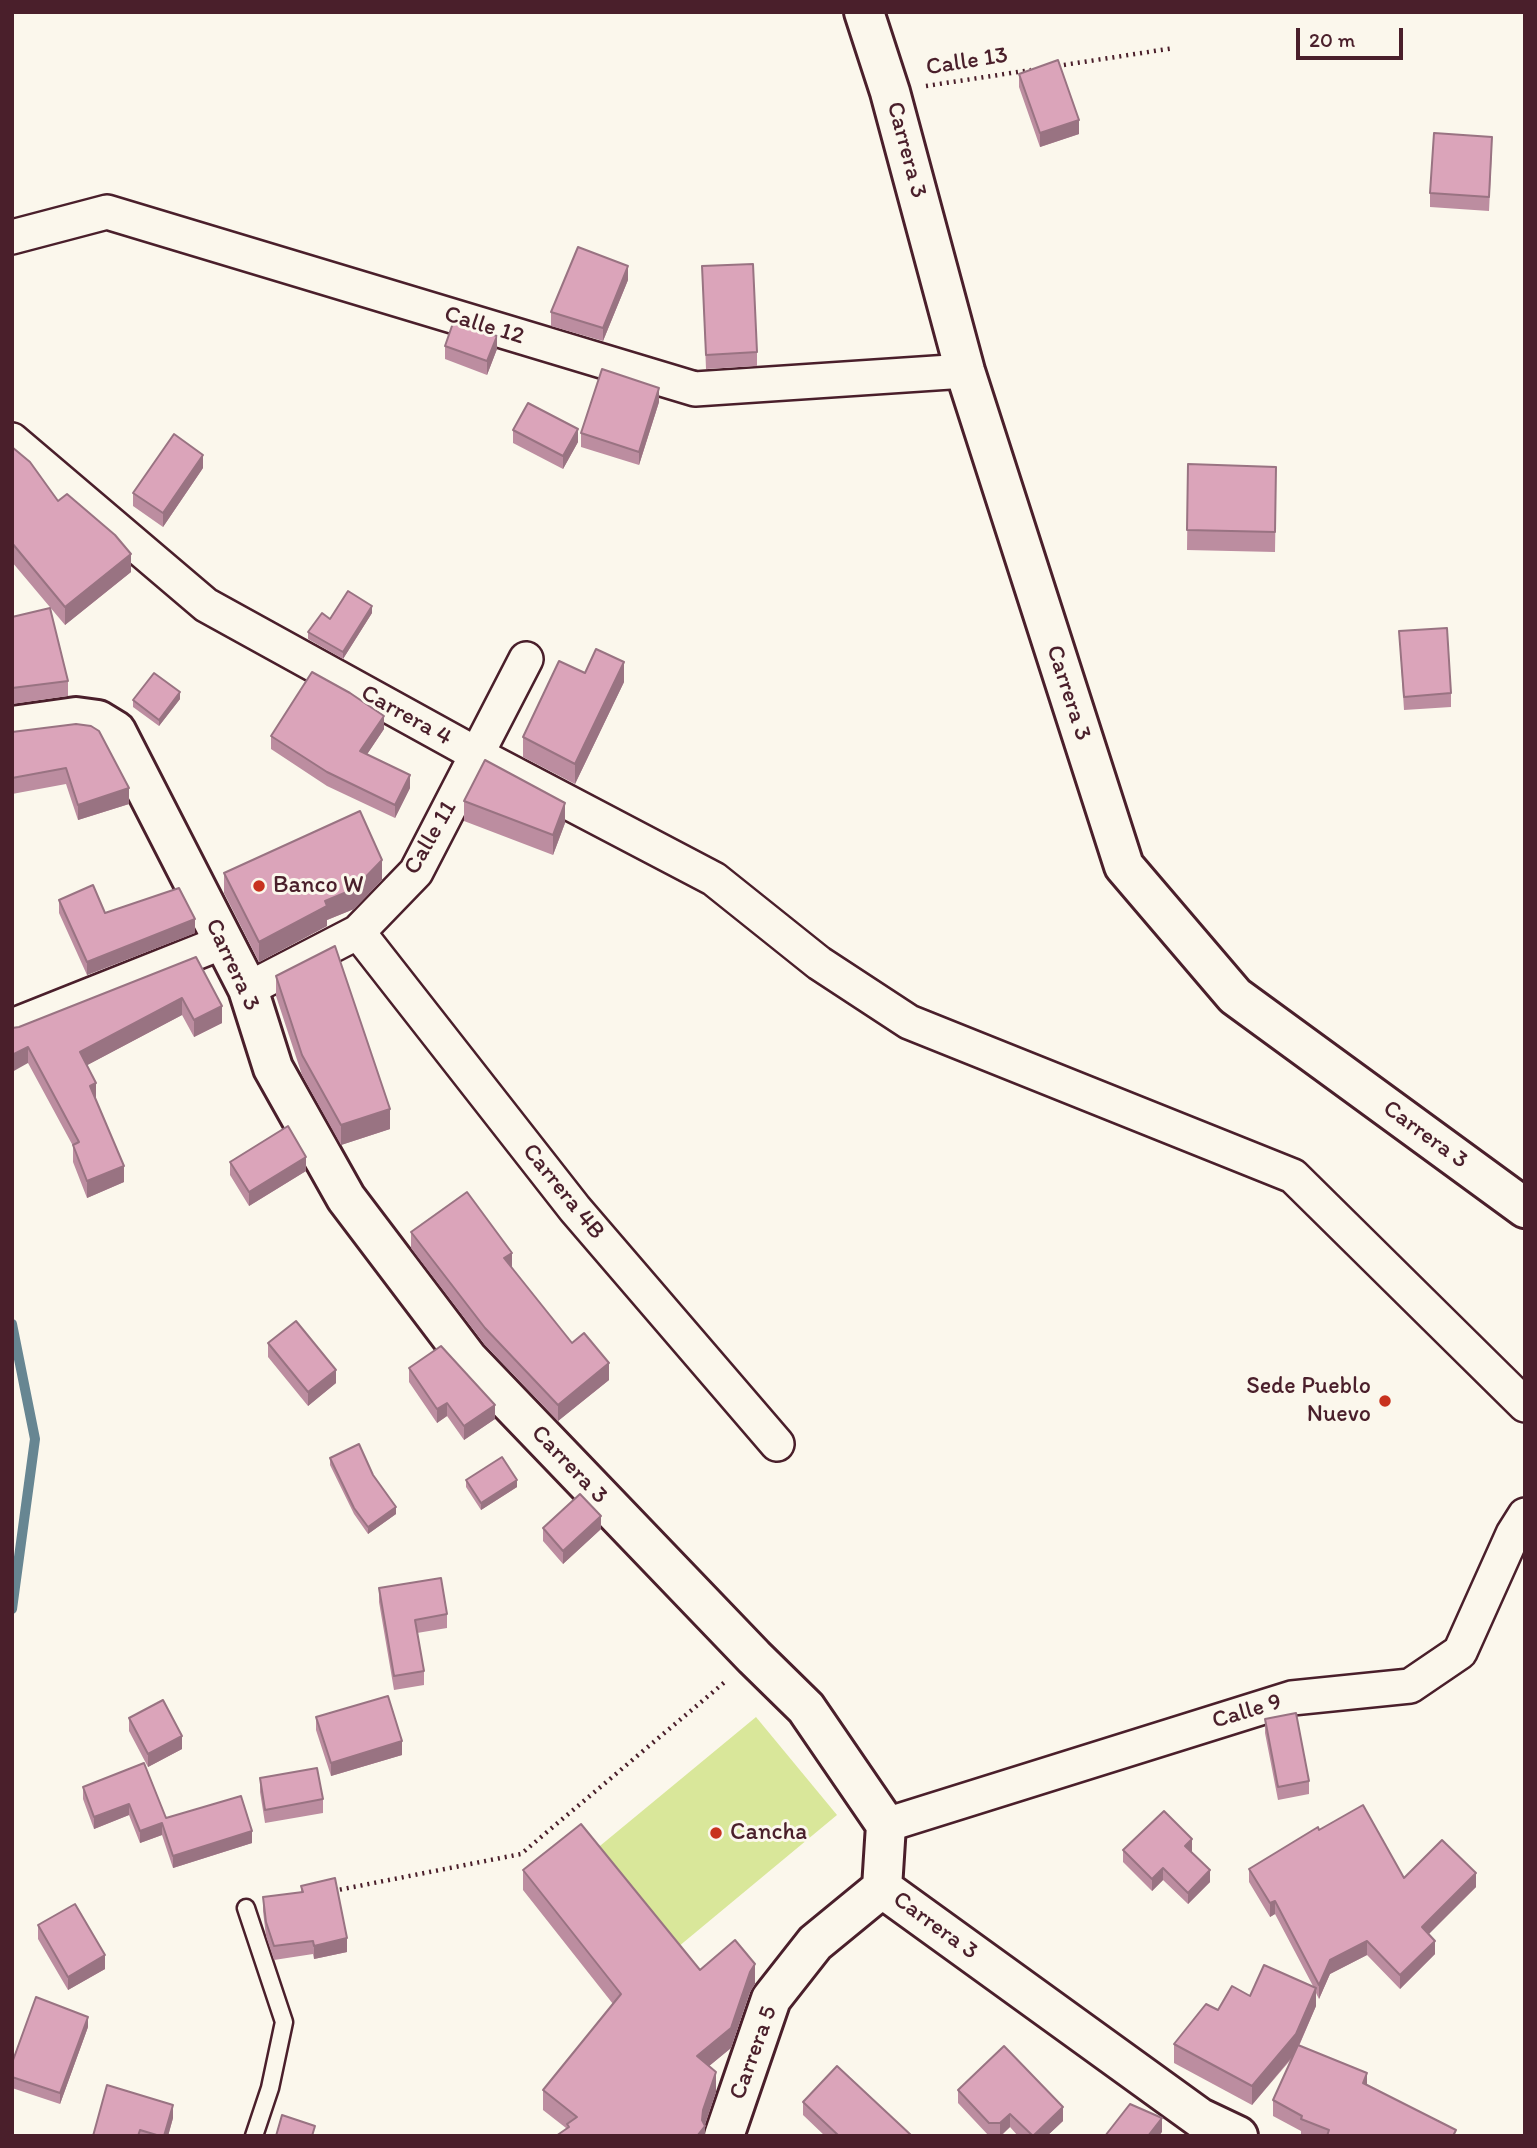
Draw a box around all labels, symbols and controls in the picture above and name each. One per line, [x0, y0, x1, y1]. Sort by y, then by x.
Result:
scale bar [1299, 14, 1406, 58]
text: 20 m [1309, 27, 1355, 52]
street label: Calle 13 [924, 41, 1010, 83]
street label: Carrera 3 [879, 99, 933, 201]
street label: Calle 12 [441, 300, 527, 352]
street label: Carrera 3 [1039, 642, 1097, 744]
street label: Carrera 4 [355, 679, 457, 753]
street label: Calle 11 [398, 796, 464, 880]
place label: Banco W [273, 872, 364, 900]
marker: Banco W [251, 878, 267, 894]
street label: Carrera 3 [198, 914, 266, 1016]
street label: Carrera 3 [1377, 1094, 1473, 1176]
street label: Carrera 4B [516, 1138, 610, 1246]
place label: Sede Pueblo Nuevo [1246, 1373, 1371, 1429]
marker: Sede Pueblo Nuevo [1377, 1393, 1393, 1409]
street label: Carrera 3 [524, 1420, 614, 1510]
street label: Calle 9 [1209, 1688, 1285, 1736]
place label: Cancha [730, 1819, 807, 1847]
marker: Cancha [708, 1825, 724, 1841]
street label: Carrera 3 [887, 1885, 983, 1967]
street label: Carrera 5 [724, 2002, 784, 2104]

